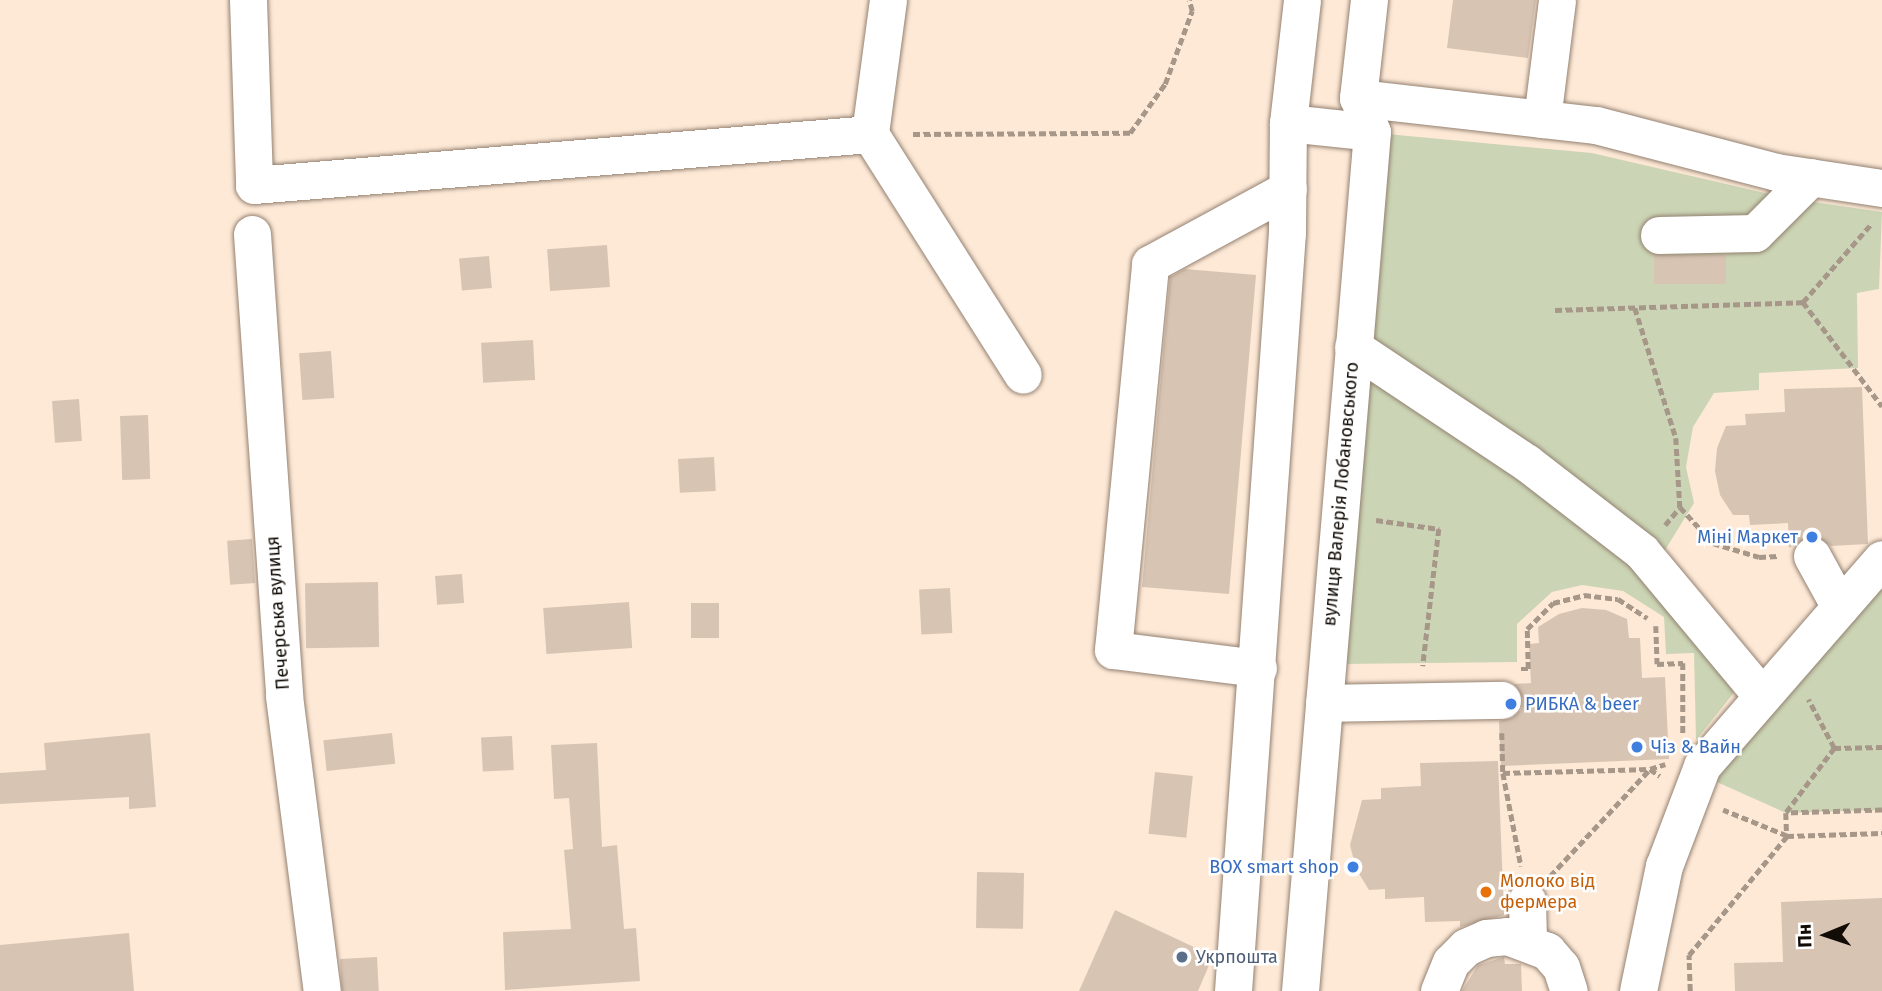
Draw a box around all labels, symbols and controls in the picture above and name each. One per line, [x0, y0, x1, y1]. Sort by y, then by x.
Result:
street label: вулиця Валерія Лобановського [1319, 361, 1363, 627]
place label: Міні Маркет [1697, 526, 1798, 548]
marker: Міні Маркет [1804, 529, 1820, 545]
street label: Печерська вулиця [262, 535, 294, 691]
place label: РИБКА & beer [1525, 693, 1639, 715]
marker: РИБКА & beer [1503, 696, 1519, 712]
place label: Чіз & Вайн [1651, 736, 1741, 758]
marker: Чіз & Вайн [1629, 739, 1645, 755]
place label: BOX smart shop [1209, 856, 1339, 878]
marker: BOX smart shop [1345, 859, 1361, 875]
place label: Молоко від фермера [1500, 871, 1595, 914]
marker: Молоко від фермера [1478, 884, 1494, 900]
north arrow [1791, 900, 1861, 970]
text: Пн [1793, 923, 1816, 948]
place label: Укрпошта [1196, 946, 1278, 968]
marker: Укрпошта [1174, 949, 1190, 965]

